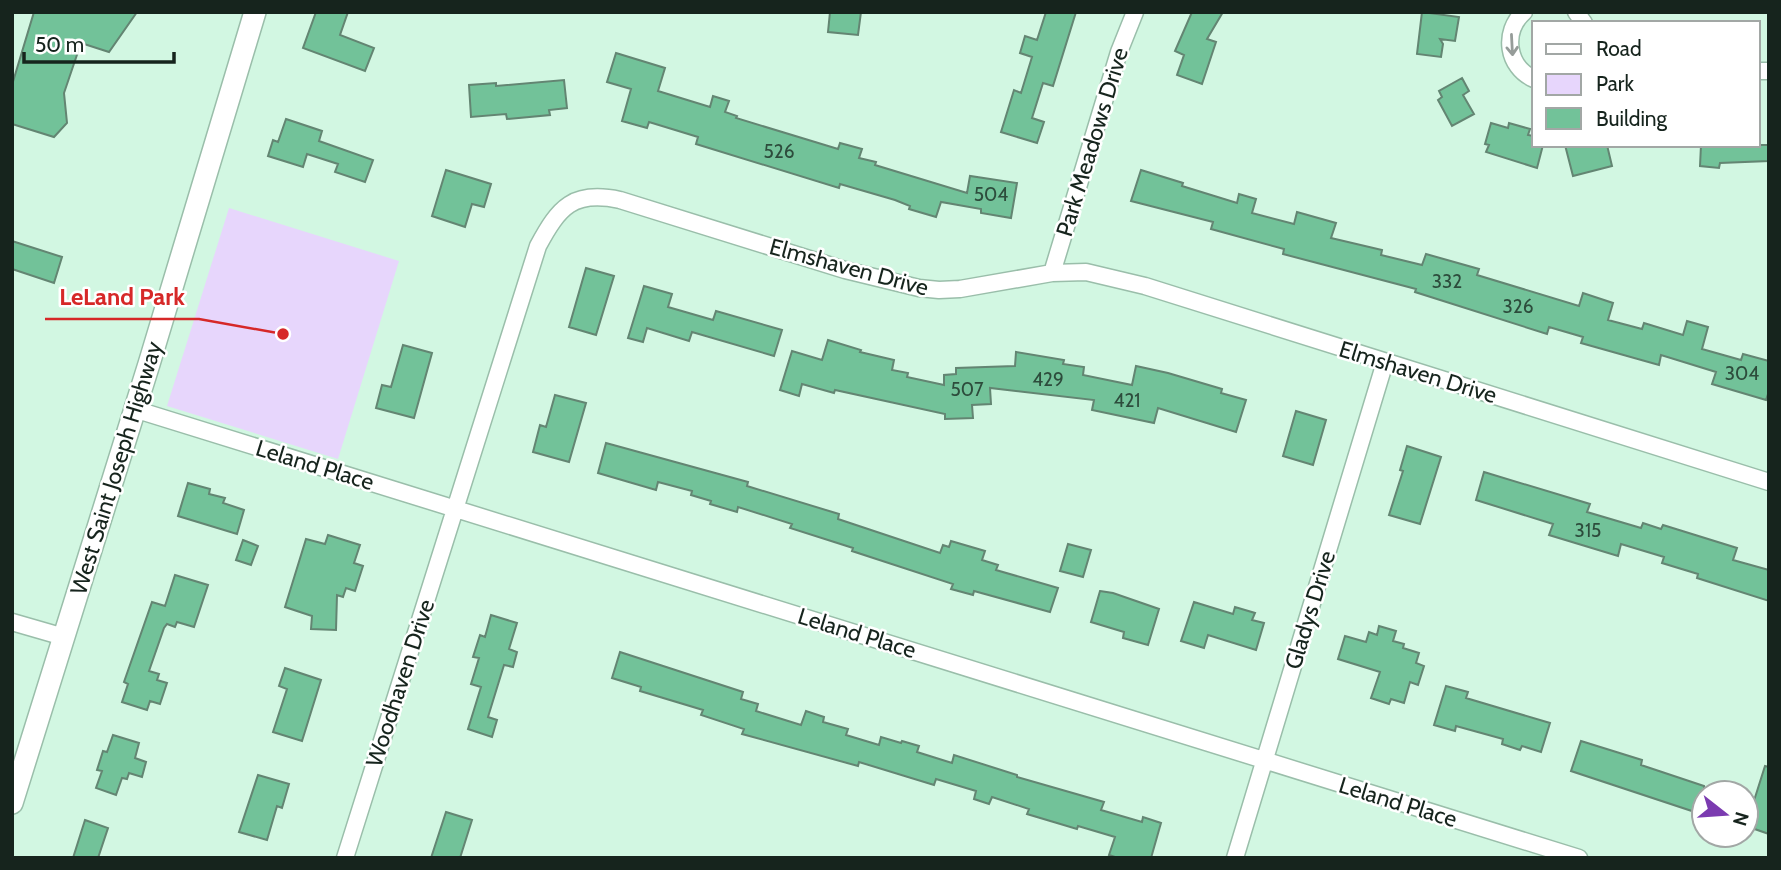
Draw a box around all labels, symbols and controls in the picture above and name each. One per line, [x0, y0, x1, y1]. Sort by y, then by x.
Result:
scale bar [24, 21, 175, 65]
legend [1532, 21, 1760, 147]
text: 50 m [35, 32, 84, 57]
one-way arrow [1505, 33, 1518, 56]
text: Road [1596, 36, 1642, 61]
street label: Park Meadows Drive [1050, 44, 1134, 240]
text: Park [1596, 71, 1634, 96]
text: Building [1596, 106, 1668, 131]
house number: 526 [763, 140, 795, 163]
house number: 504 [974, 183, 1008, 206]
street label: Elmshaven Drive [766, 232, 932, 302]
house number: 332 [1432, 270, 1462, 293]
callout: LeLand Park [45, 274, 199, 319]
text: LeLand Park [59, 282, 185, 311]
house number: 326 [1502, 295, 1534, 318]
street label: Elmshaven Drive [1336, 335, 1500, 409]
street label: West Saint Joseph Highway [64, 338, 168, 598]
house number: 304 [1725, 362, 1759, 385]
house number: 429 [1032, 368, 1064, 391]
house number: 507 [951, 378, 984, 401]
house number: 421 [1113, 389, 1141, 412]
street label: Leland Place [253, 434, 378, 496]
house number: 315 [1575, 519, 1601, 542]
street label: Gladys Drive [1279, 547, 1341, 673]
street label: Woodhaven Drive [360, 595, 440, 770]
street label: Leland Place [795, 602, 920, 664]
street label: Leland Place [1336, 771, 1461, 833]
north arrow [1690, 779, 1760, 849]
text: N [1728, 809, 1754, 829]

